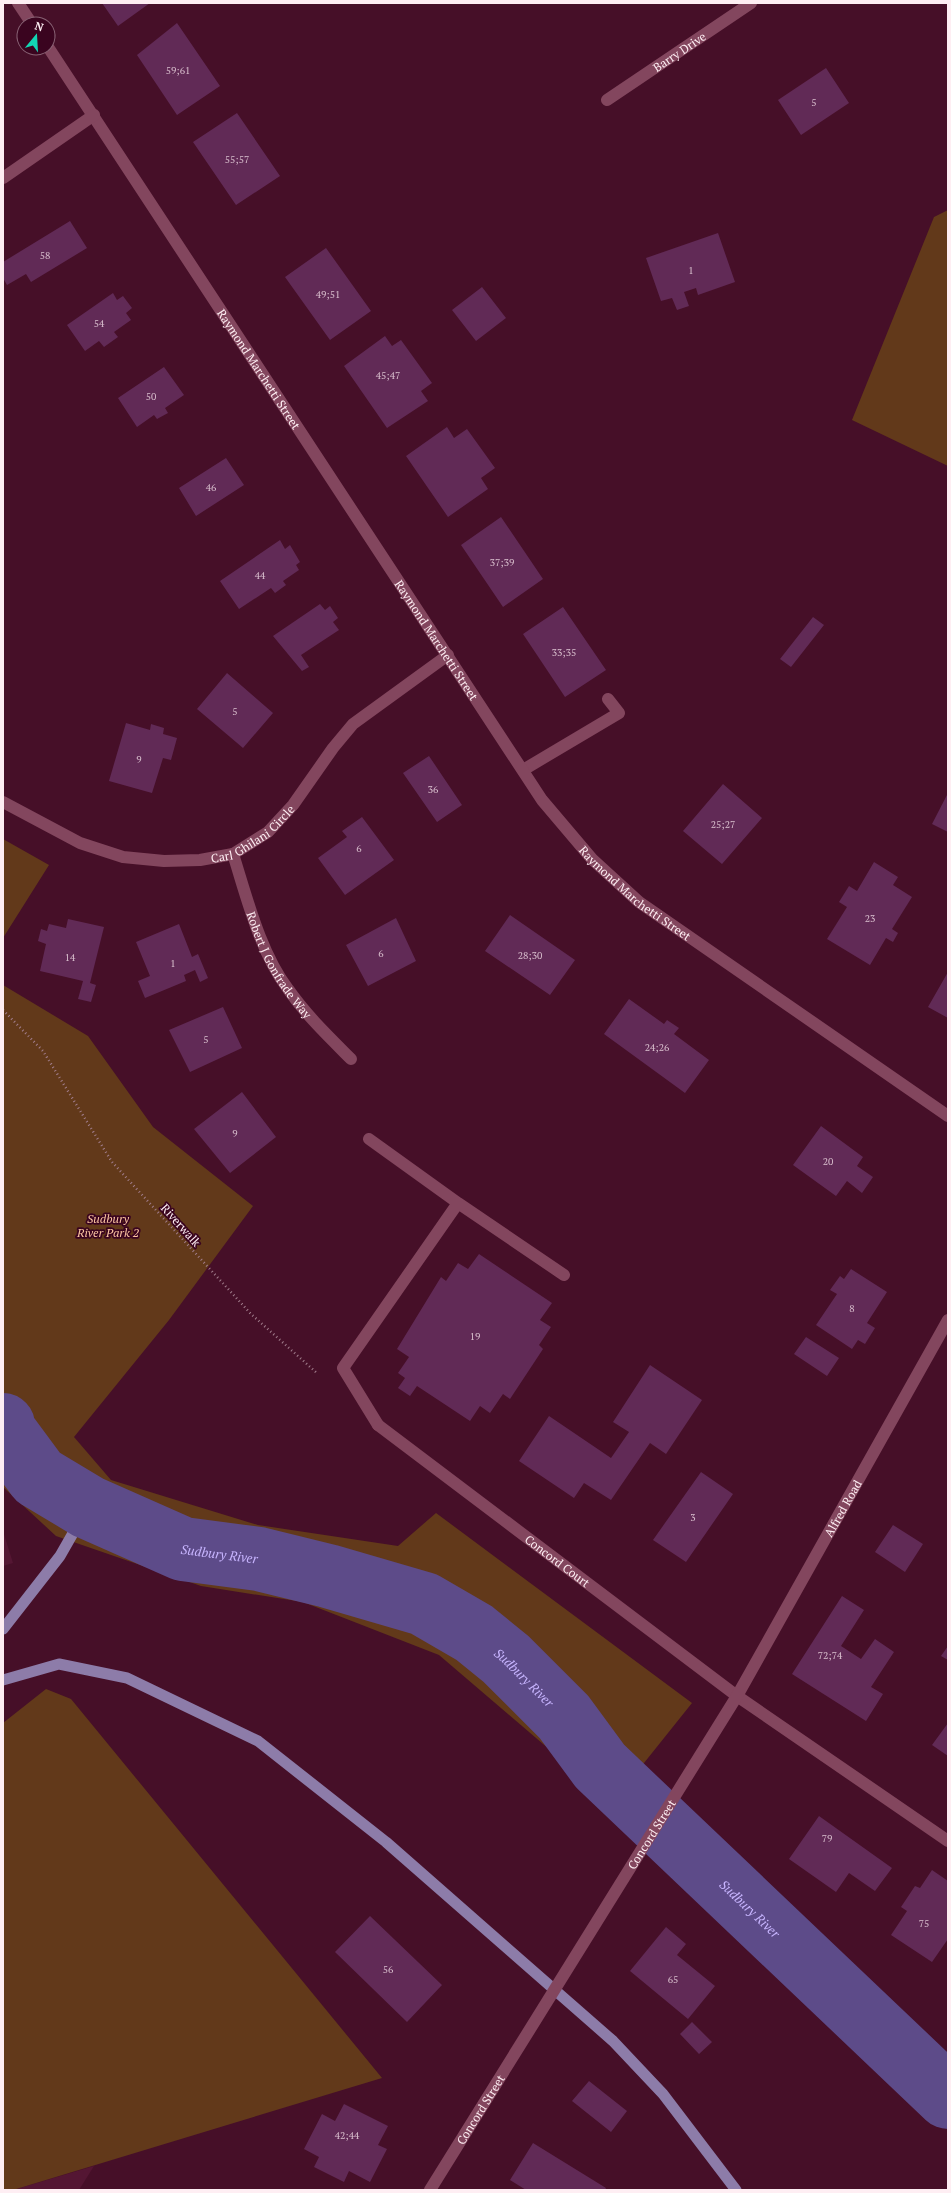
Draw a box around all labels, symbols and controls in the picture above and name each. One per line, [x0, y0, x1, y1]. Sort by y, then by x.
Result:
north arrow [16, 16, 56, 56]
text: N [33, 19, 46, 35]
street label: Barry Drive [650, 28, 708, 75]
house number: 59;61 [166, 64, 190, 77]
house number: 5 [811, 96, 817, 109]
house number: 55;57 [225, 153, 249, 166]
house number: 58 [40, 249, 50, 262]
house number: 1 [688, 264, 694, 277]
house number: 49;51 [316, 288, 340, 301]
street label: Raymond Marchetti Street [214, 306, 304, 432]
house number: 54 [94, 317, 105, 330]
house number: 45;47 [376, 369, 400, 382]
house number: 50 [146, 390, 156, 403]
house number: 46 [206, 481, 217, 494]
house number: 37;39 [490, 556, 514, 569]
house number: 44 [255, 569, 266, 582]
street label: Raymond Marchetti Street [392, 577, 482, 703]
house number: 33;35 [552, 646, 576, 659]
house number: 5 [232, 705, 238, 718]
house number: 9 [136, 753, 142, 766]
house number: 36 [428, 783, 439, 796]
street label: Carl Ghilani Circle [210, 801, 297, 865]
house number: 25;27 [711, 818, 735, 831]
house number: 6 [356, 842, 362, 855]
street label: Raymond Marchetti Street [576, 842, 695, 944]
street label: Robert J Gonfrade Way [244, 909, 316, 1022]
house number: 23 [865, 912, 875, 925]
house number: 6 [378, 947, 384, 960]
house number: 28;30 [518, 949, 542, 962]
house number: 14 [65, 951, 76, 964]
house number: 1 [170, 957, 176, 970]
house number: 5 [203, 1033, 209, 1046]
house number: 24;26 [645, 1041, 670, 1054]
house number: 9 [232, 1127, 238, 1140]
house number: 20 [823, 1155, 833, 1168]
street label: Riverwalk [158, 1200, 205, 1250]
park label: Sudbury River Park 2 [76, 1211, 140, 1240]
house number: 8 [849, 1302, 855, 1315]
house number: 19 [470, 1330, 480, 1343]
street label: Alfred Road [820, 1477, 865, 1539]
house number: 3 [690, 1511, 696, 1524]
street label: Concord Court [522, 1531, 593, 1590]
water label: Sudbury River [180, 1540, 260, 1568]
water label: Sudbury River [490, 1644, 559, 1712]
house number: 72;74 [818, 1649, 843, 1662]
street label: Concord Street [624, 1796, 679, 1872]
house number: 79 [822, 1832, 832, 1845]
water label: Sudbury River [716, 1876, 785, 1942]
house number: 75 [919, 1917, 929, 1930]
house number: 56 [383, 1963, 394, 1976]
house number: 65 [668, 1973, 678, 1986]
street label: Concord Street [453, 2071, 508, 2147]
house number: 42;44 [335, 2129, 360, 2142]

